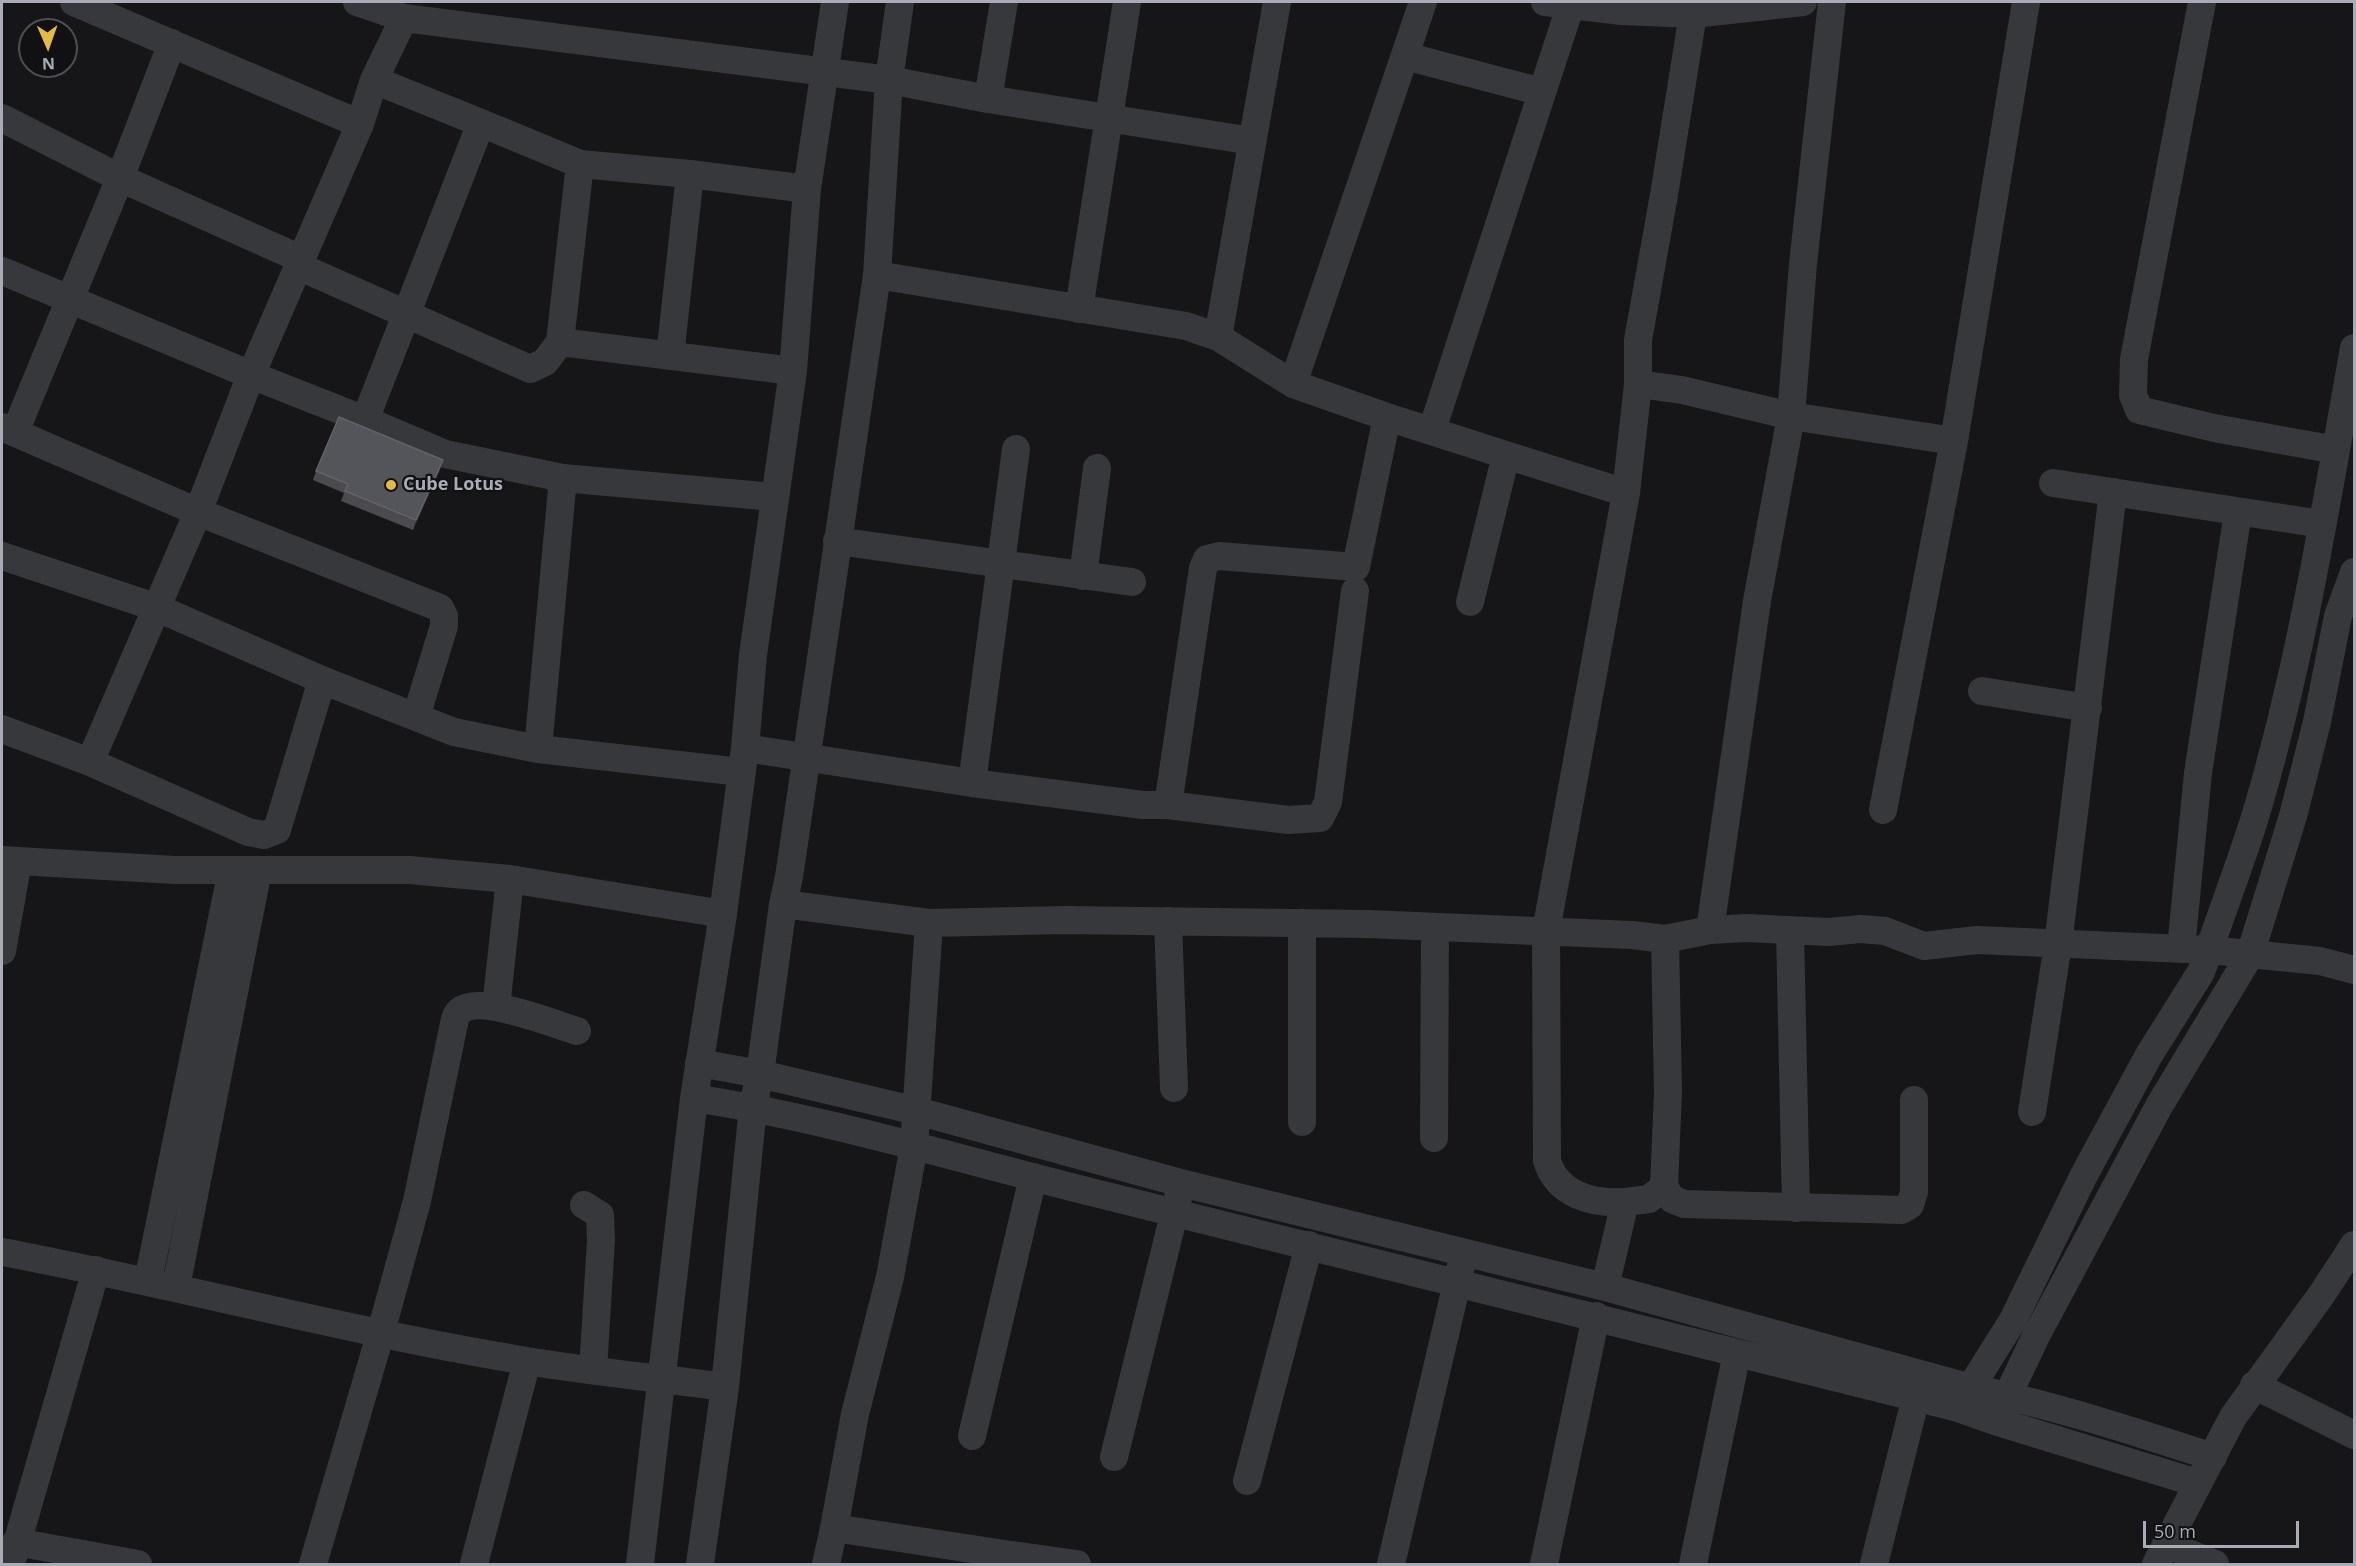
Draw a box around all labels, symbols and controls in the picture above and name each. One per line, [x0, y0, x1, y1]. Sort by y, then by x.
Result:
north arrow [18, 18, 78, 78]
text: N [42, 53, 55, 75]
place label: Cube Lotus [403, 474, 503, 496]
marker: Cube Lotus [384, 478, 398, 492]
scale bar [2146, 1509, 2302, 1547]
text: 50 m [2154, 1519, 2196, 1543]

